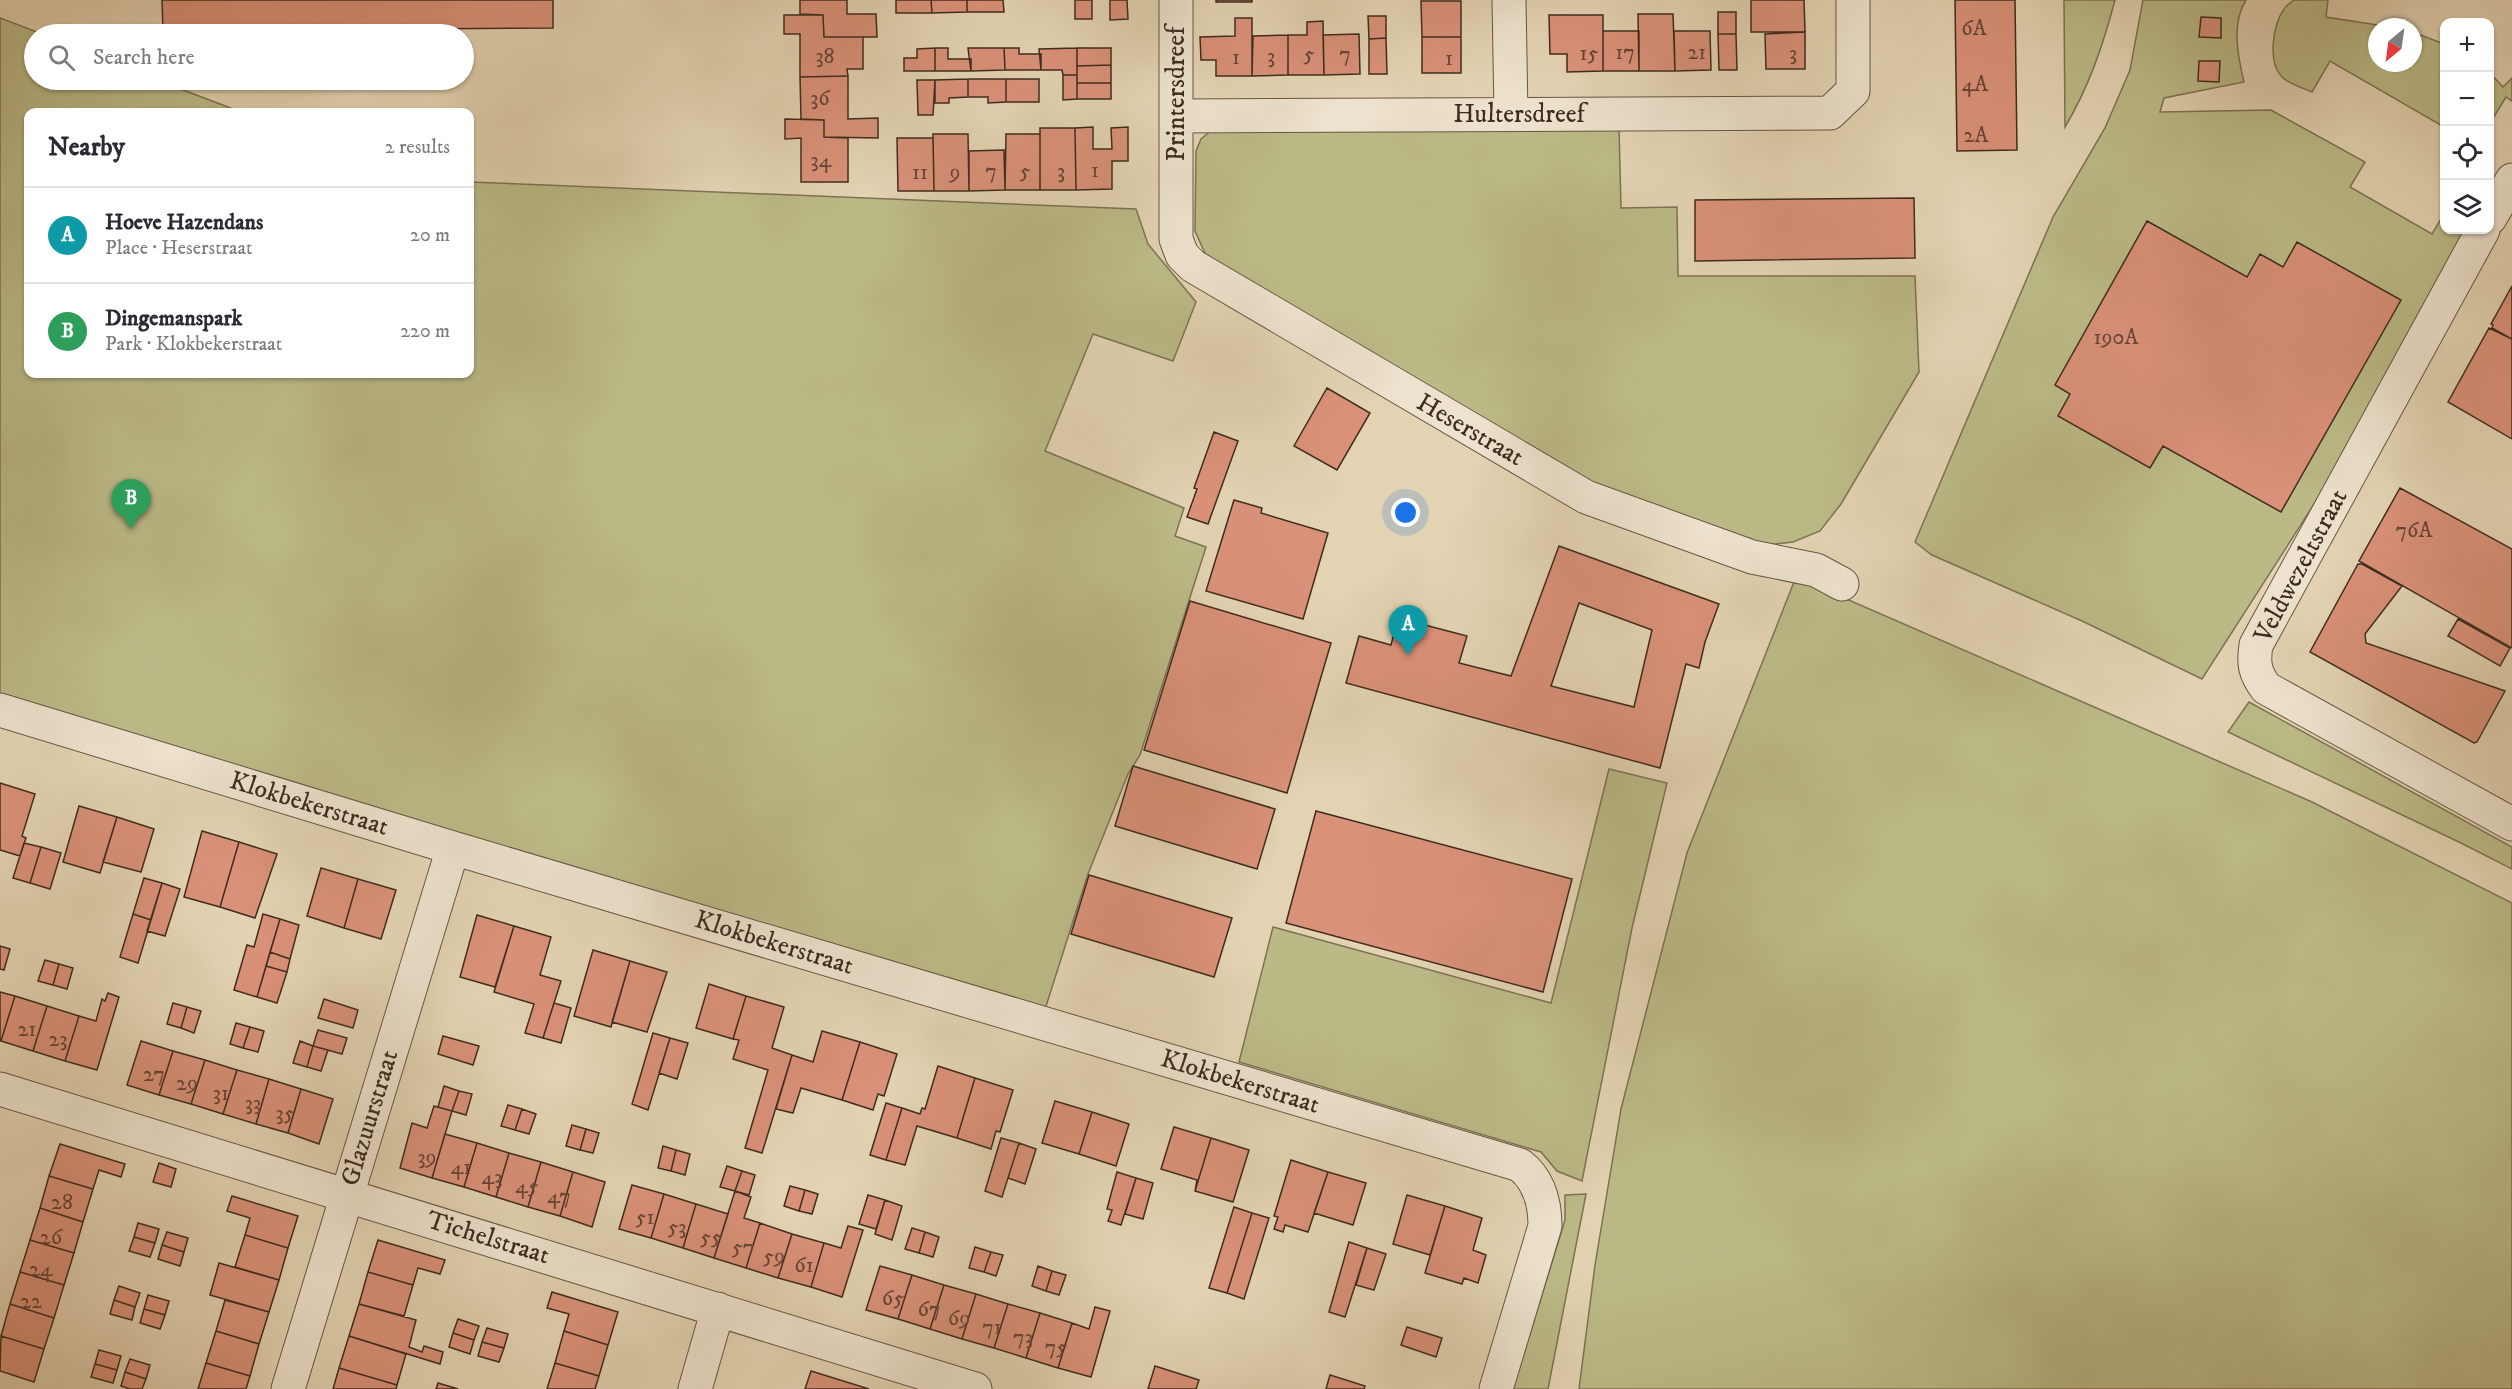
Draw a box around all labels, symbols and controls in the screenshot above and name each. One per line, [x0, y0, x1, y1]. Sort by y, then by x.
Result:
house number: 6A [1961, 15, 1988, 42]
north arrow [2368, 18, 2422, 72]
map controls [2440, 18, 2494, 234]
button: + [2440, 18, 2494, 72]
street label: Printersdreef [1160, 23, 1193, 161]
search box [24, 24, 474, 90]
house number: 17 [1615, 39, 1635, 66]
house number: 21 [1688, 39, 1706, 66]
house number: 15 [1580, 40, 1599, 67]
house number: 3 [1789, 40, 1797, 67]
icon: search [45, 41, 78, 74]
house number: 5 [1304, 41, 1315, 68]
house number: 7 [1339, 41, 1351, 68]
house number: 38 [815, 43, 835, 70]
house number: 3 [1267, 43, 1275, 70]
text: Search here [93, 44, 195, 71]
house number: 1 [1232, 44, 1240, 71]
house number: 1 [1445, 45, 1453, 72]
house number: 4A [1962, 71, 1989, 98]
button: − [2440, 72, 2494, 126]
house number: 36 [810, 85, 831, 112]
street label: Hultersdreef [1453, 98, 1589, 131]
house number: 2A [1964, 122, 1989, 149]
button: locate [2440, 126, 2494, 180]
text: Nearby [48, 131, 125, 164]
text: 2 results [385, 135, 450, 160]
house number: 34 [811, 147, 833, 174]
house number: 1 [1091, 157, 1099, 184]
house number: 7 [985, 158, 997, 185]
house number: 5 [1020, 158, 1031, 185]
house number: 3 [1057, 158, 1065, 185]
house number: 11 [912, 159, 928, 186]
house number: 9 [949, 159, 960, 186]
button: layers [2440, 180, 2494, 234]
text: Hoeve Hazendans [105, 209, 263, 236]
text: A [61, 223, 74, 248]
text: 20 m [410, 223, 450, 248]
text: Place · Heserstraat [105, 236, 252, 261]
text: Dingemanspark [105, 305, 242, 332]
text: B [61, 319, 74, 344]
text: 220 m [400, 319, 450, 344]
house number: 190A [2094, 324, 2139, 351]
text: Park · Klokbekerstraat [105, 332, 282, 357]
street label: Heserstraat [1410, 386, 1530, 474]
pin: B [112, 480, 150, 529]
street label: Veldwezeltstraat [2246, 484, 2355, 649]
your location [1391, 498, 1420, 527]
house number: 76A [2396, 517, 2433, 544]
pin: A [1388, 606, 1428, 655]
street label: Klokbekerstraat [226, 764, 392, 844]
street label: Klokbekerstraat [691, 903, 857, 983]
house number: 21 [18, 1016, 36, 1043]
house number: 23 [48, 1026, 68, 1053]
street label: Klokbekerstraat [1157, 1042, 1323, 1122]
street label: Glazuurstraat [334, 1046, 406, 1190]
house number: 27 [143, 1061, 165, 1088]
house number: 29 [176, 1070, 198, 1097]
house number: 31 [213, 1080, 229, 1107]
house number: 33 [245, 1090, 261, 1117]
house number: 35 [275, 1100, 295, 1127]
house number: 39 [417, 1144, 437, 1171]
house number: 41 [451, 1154, 471, 1181]
house number: 43 [482, 1164, 502, 1191]
house number: 45 [515, 1173, 539, 1200]
house number: 47 [547, 1183, 571, 1210]
house number: 28 [51, 1189, 73, 1216]
street label: Tichelstraat [423, 1204, 553, 1272]
house number: 51 [635, 1204, 655, 1231]
house number: 53 [667, 1214, 687, 1241]
house number: 26 [40, 1224, 64, 1251]
house number: 55 [700, 1224, 722, 1251]
house number: 57 [732, 1234, 754, 1261]
house number: 59 [763, 1243, 785, 1270]
house number: 61 [794, 1252, 814, 1279]
house number: 24 [29, 1256, 54, 1283]
house number: 65 [882, 1285, 904, 1312]
house number: 22 [20, 1288, 42, 1315]
house number: 67 [917, 1296, 941, 1323]
house number: 69 [948, 1305, 970, 1332]
house number: 71 [982, 1314, 1002, 1341]
house number: 73 [1013, 1324, 1033, 1351]
house number: 75 [1045, 1334, 1067, 1361]

